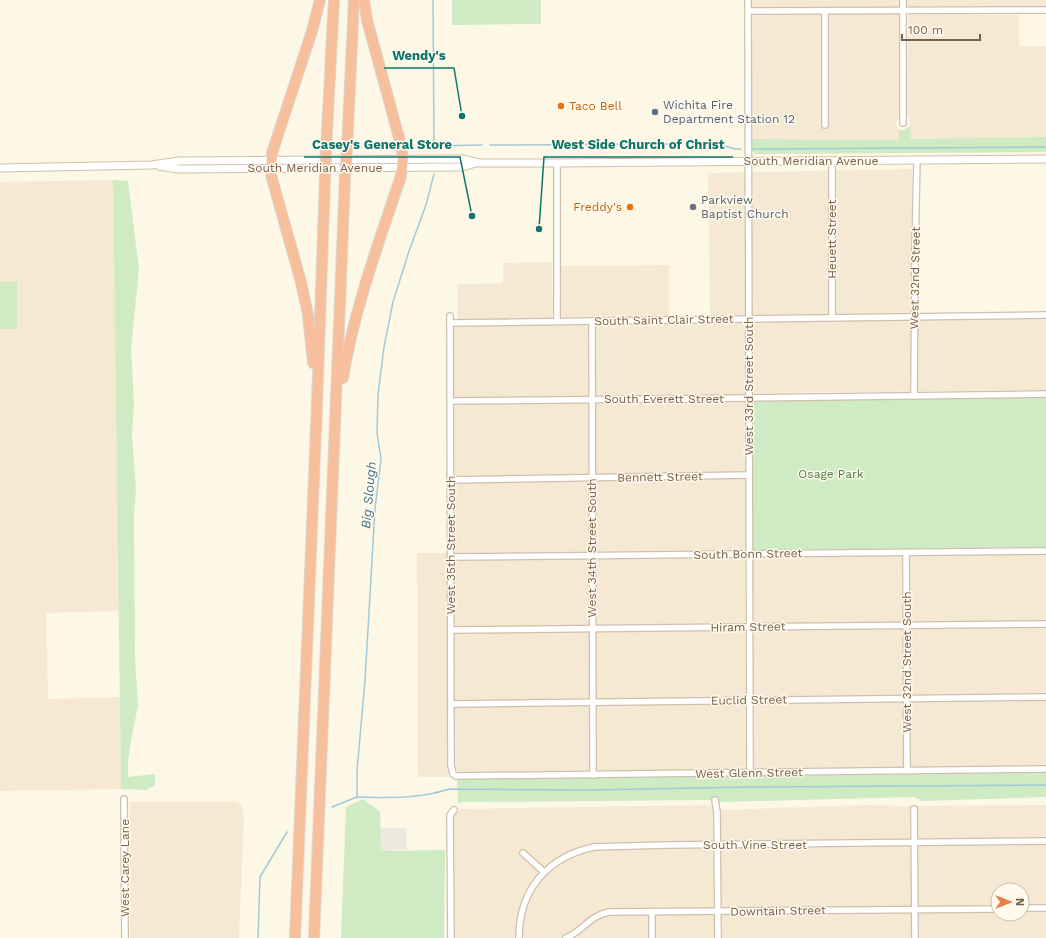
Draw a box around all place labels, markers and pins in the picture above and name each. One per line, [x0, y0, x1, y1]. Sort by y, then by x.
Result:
callout: Wendy's [384, 43, 454, 68]
place label: Wichita Fire Department Station 12 [663, 98, 795, 126]
place label: Taco Bell [569, 99, 622, 113]
marker: Taco Bell [556, 101, 566, 111]
marker: Wichita Fire Department Station 12 [650, 107, 660, 117]
callout: Casey's General Store [304, 132, 460, 157]
callout: West Side Church of Christ [544, 132, 733, 157]
place label: Parkview Baptist Church [701, 193, 789, 221]
place label: Freddy's [573, 200, 622, 214]
marker: Freddy's [625, 202, 635, 212]
marker: Parkview Baptist Church [688, 202, 698, 212]

